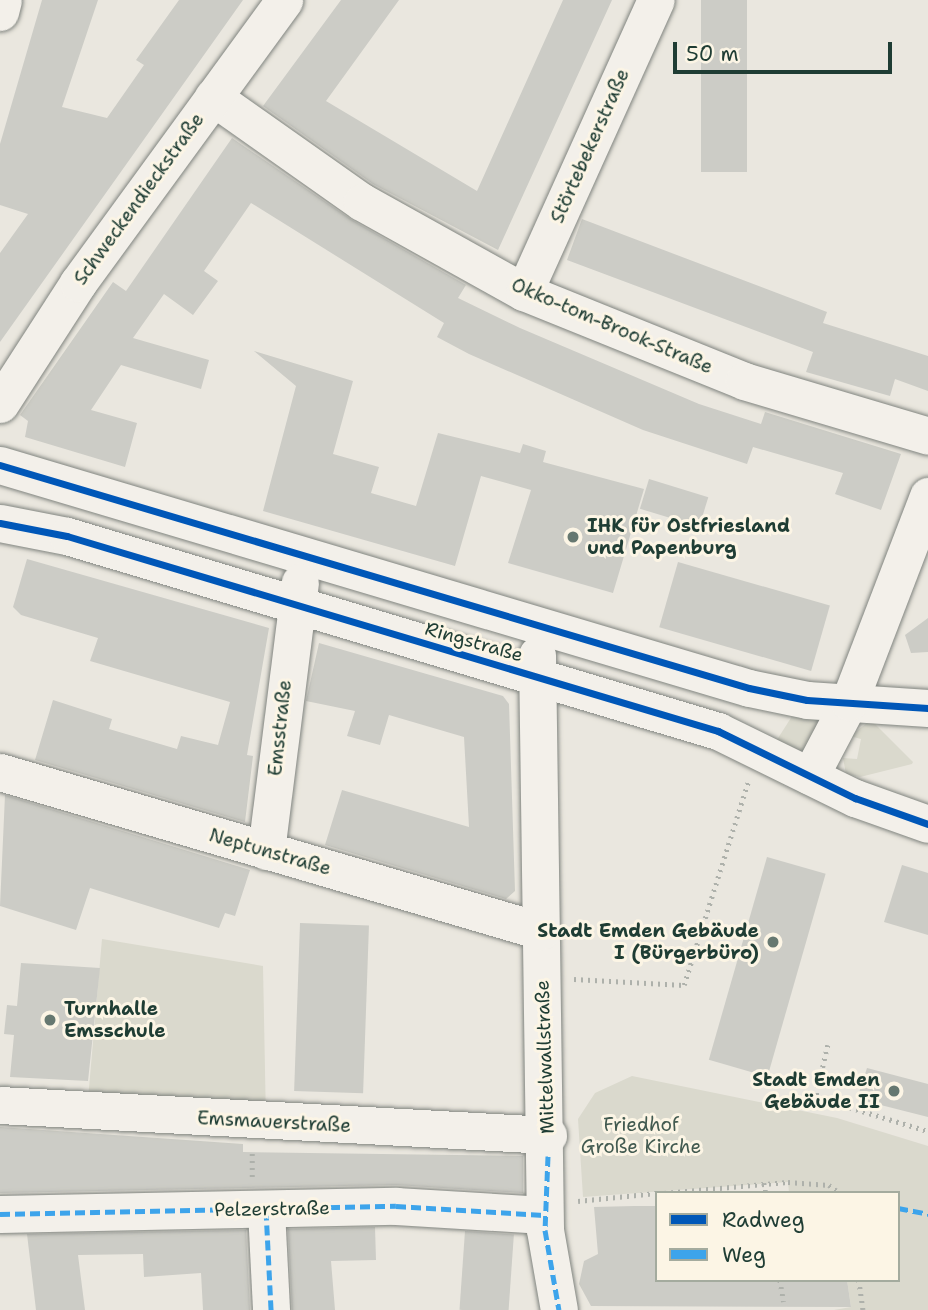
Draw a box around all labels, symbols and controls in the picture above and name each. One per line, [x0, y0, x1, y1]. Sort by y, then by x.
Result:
scale bar [676, 28, 895, 72]
text: 50 m [686, 40, 739, 68]
street label: Störtebekerstraße [546, 65, 634, 227]
street label: Schweckendieckstraße [69, 109, 209, 289]
street label: Okko-tom-Brook-Straße [508, 273, 716, 379]
place label: IHK für Ostfriesland und Papenburg [587, 515, 790, 559]
marker: IHK für Ostfriesland und Papenburg [565, 529, 581, 545]
street label: Ringstraße [422, 617, 526, 667]
street label: Emsstraße [264, 679, 296, 777]
street label: Neptunstraße [206, 824, 334, 880]
place label: Stadt Emden Gebäude I (Bürgerbüro) [537, 920, 759, 964]
marker: Stadt Emden Gebäude I (Bürgerbüro) [765, 934, 781, 950]
street label: Mittelwallstraße [531, 980, 559, 1134]
place label: Turnhalle Emsschule [64, 998, 166, 1042]
marker: Turnhalle Emsschule [42, 1012, 58, 1028]
place label: Stadt Emden Gebäude II [752, 1069, 880, 1113]
marker: Stadt Emden Gebäude II [886, 1083, 902, 1099]
street label: Emsmauerstraße [197, 1107, 351, 1137]
park label: Friedhof Große Kirche [581, 1114, 701, 1158]
legend [655, 1191, 900, 1282]
street label: Pelzerstraße [214, 1197, 330, 1221]
text: Radweg [722, 1206, 805, 1234]
text: Weg [722, 1241, 766, 1269]

